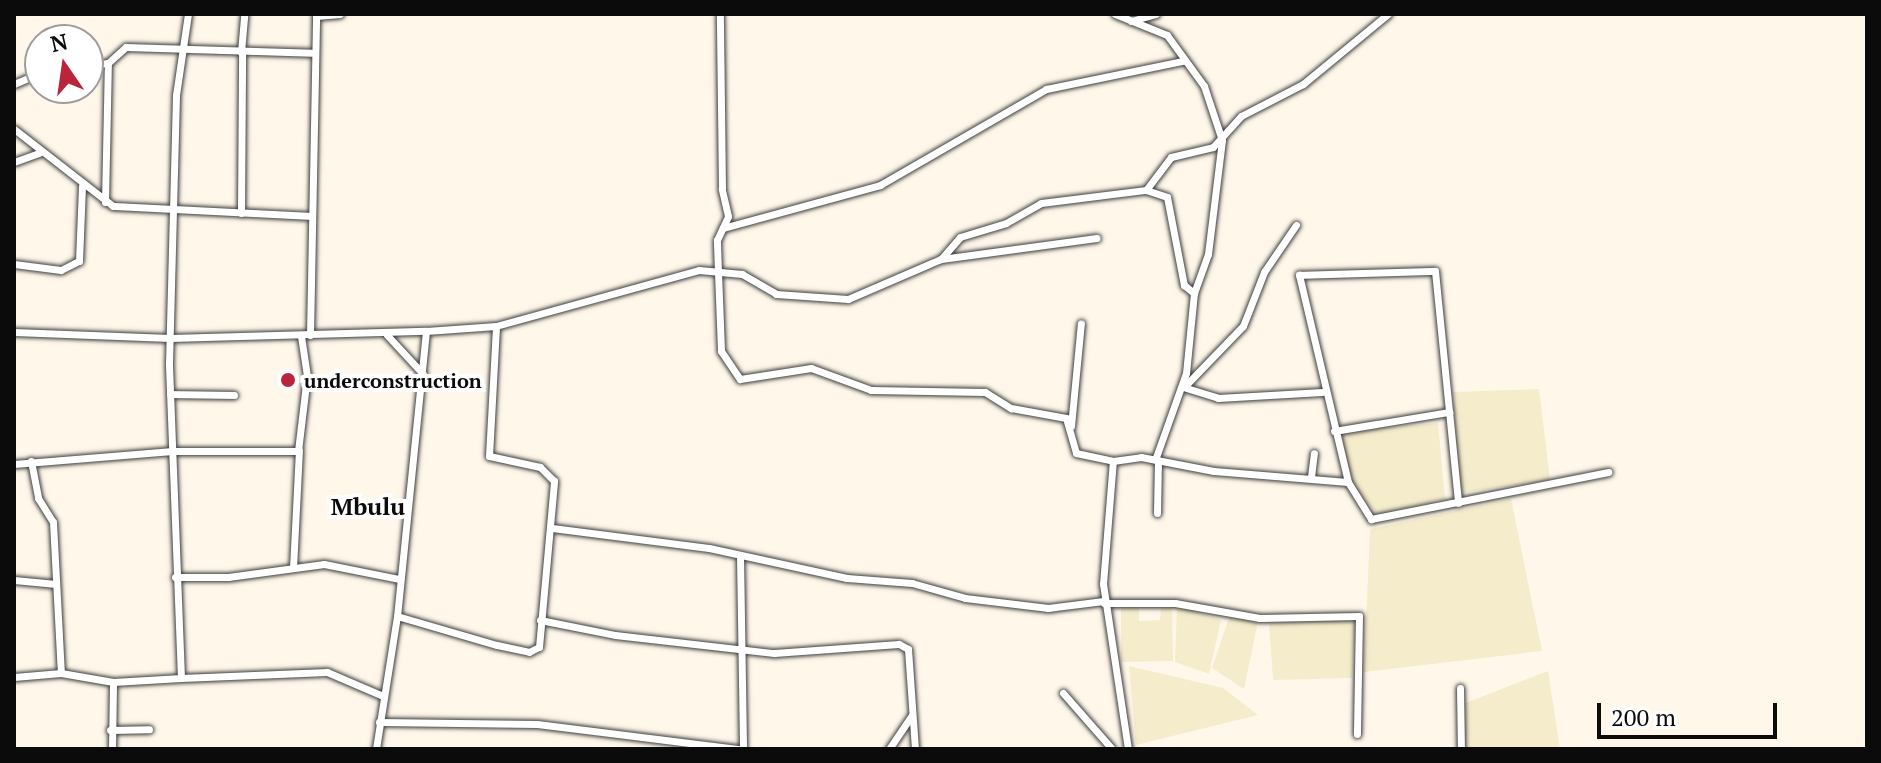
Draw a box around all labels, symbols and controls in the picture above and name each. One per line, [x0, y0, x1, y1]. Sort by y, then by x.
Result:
north arrow [24, 24, 104, 104]
text: N [48, 26, 70, 58]
place label: underconstruction [304, 368, 482, 392]
marker: underconstruction [279, 371, 297, 389]
district label: Mbulu [331, 493, 405, 521]
scale bar [1601, 687, 1781, 737]
text: 200 m [1611, 701, 1676, 733]

